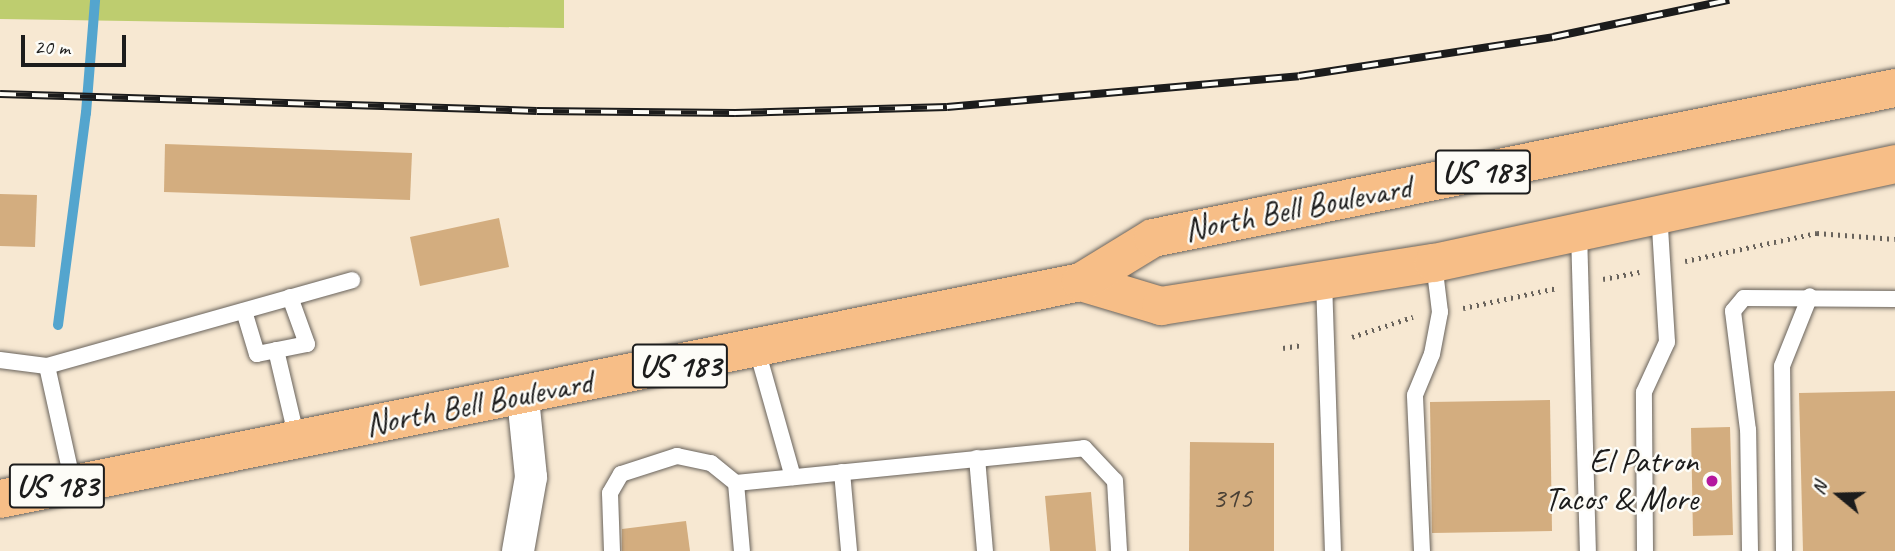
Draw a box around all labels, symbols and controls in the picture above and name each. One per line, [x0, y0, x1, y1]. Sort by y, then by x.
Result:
scale bar [24, 21, 130, 65]
text: 20 m [34, 34, 70, 60]
road number: US 183 [1434, 144, 1532, 201]
street label: North Bell Boulevard [1180, 167, 1416, 251]
road number: US 183 [631, 338, 729, 394]
street label: North Bell Boulevard [361, 362, 597, 446]
place label: El Patron Tacos & More [1544, 442, 1698, 520]
road number: US 183 [8, 458, 106, 514]
north arrow [1804, 460, 1874, 530]
marker: El Patron Tacos & More [1704, 473, 1720, 489]
house number: 315 [1212, 479, 1252, 515]
text: N [1806, 479, 1832, 498]

